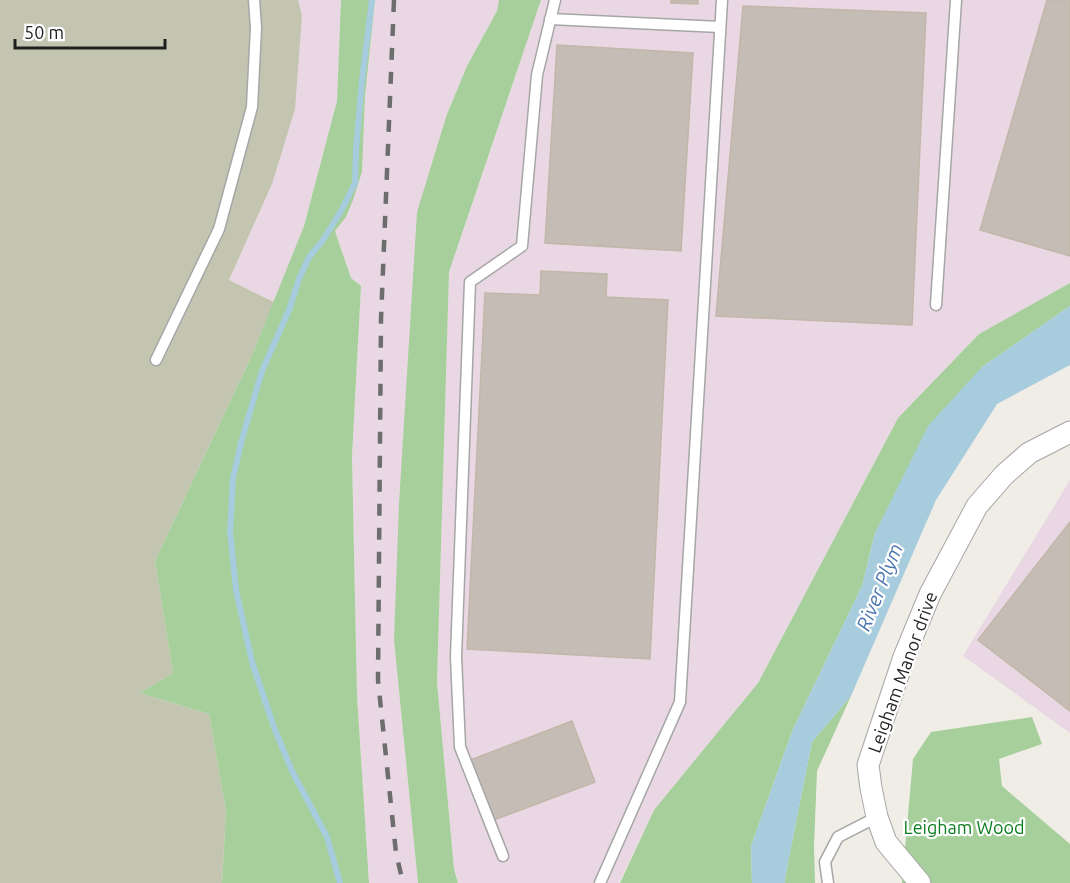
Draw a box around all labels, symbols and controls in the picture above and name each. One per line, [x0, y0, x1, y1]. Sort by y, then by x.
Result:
scale bar [15, 12, 165, 50]
text: 50 m [24, 22, 64, 42]
water label: River Plym [851, 540, 907, 634]
street label: Leigham Manor drive [864, 589, 940, 755]
park label: Leigham Wood [904, 817, 1024, 837]

